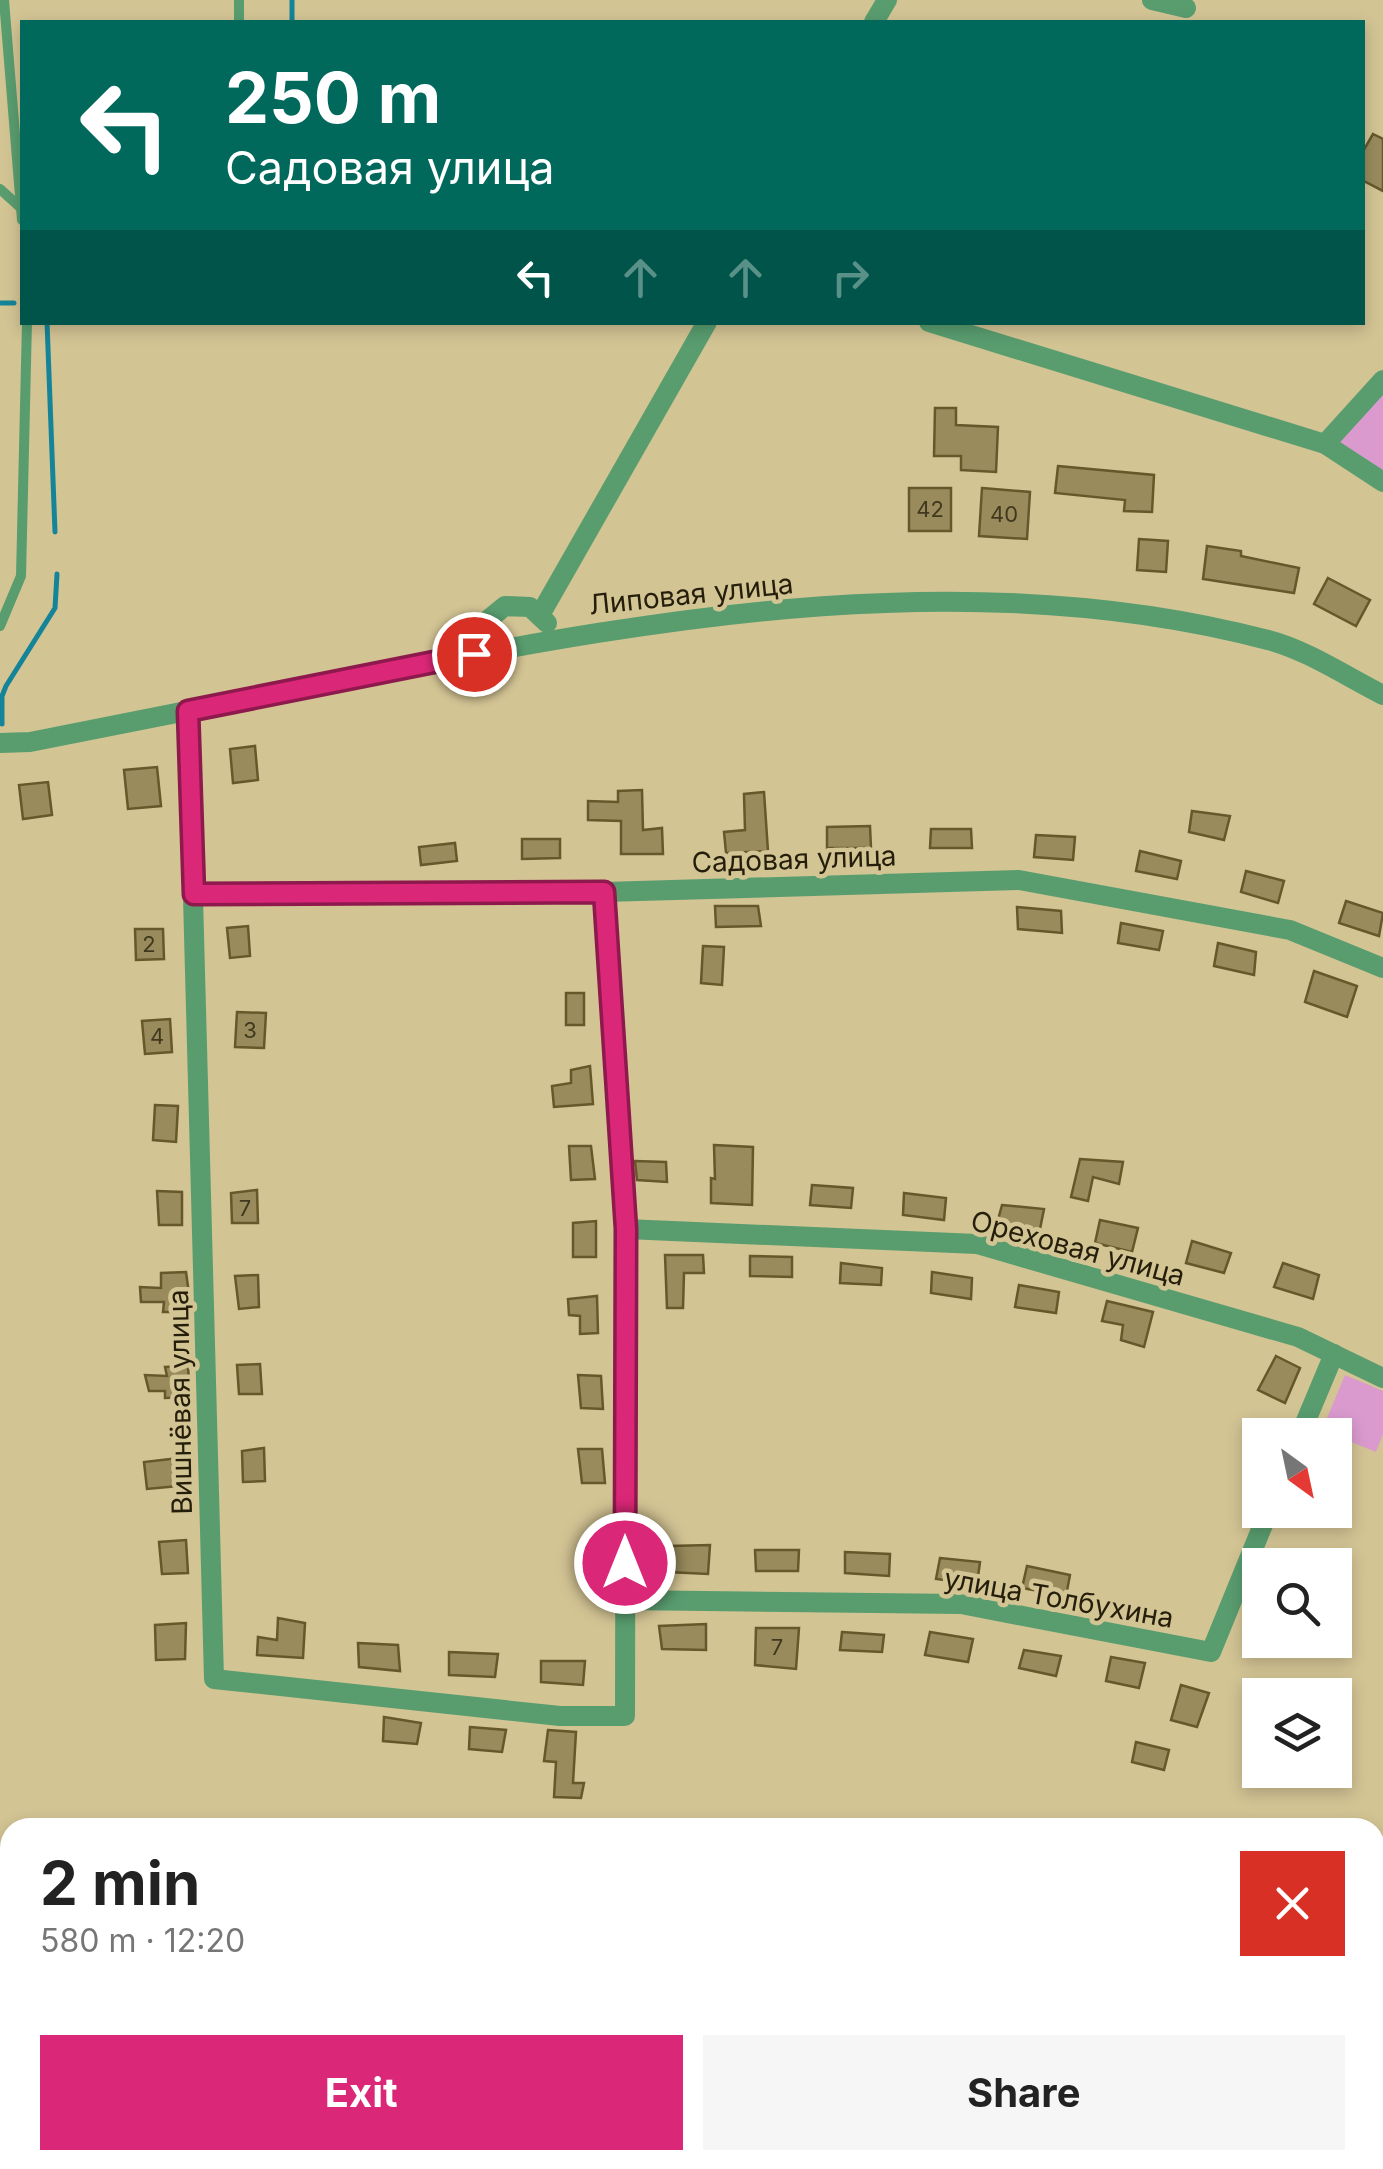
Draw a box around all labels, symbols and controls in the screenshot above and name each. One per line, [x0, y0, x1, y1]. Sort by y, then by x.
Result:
text: 250 m [225, 55, 442, 140]
icon: left [60, 60, 190, 190]
text: Садовая улица [225, 140, 555, 195]
icon: left [508, 250, 563, 305]
icon: ahead [613, 250, 668, 305]
icon: ahead [718, 250, 773, 305]
icon: right [823, 250, 878, 305]
house number: 42 [916, 496, 944, 522]
house number: 40 [990, 501, 1018, 527]
street label: Липовая улица [587, 566, 795, 622]
pin [432, 612, 517, 697]
icon: arrive [447, 627, 502, 682]
street label: Садовая улица [691, 838, 897, 880]
house number: 2 [142, 931, 156, 957]
house number: 3 [243, 1017, 257, 1043]
house number: 4 [150, 1023, 164, 1049]
house number: 7 [239, 1195, 251, 1221]
street label: Ореховая улица [967, 1203, 1189, 1293]
street label: Вишнёвая улица [161, 1289, 199, 1515]
north arrow [1242, 1418, 1352, 1528]
map controls [1242, 1418, 1352, 1788]
position arrow [573, 1511, 677, 1615]
button: search [1242, 1548, 1352, 1658]
street label: улица Толбухина [941, 1561, 1177, 1635]
house number: 7 [771, 1634, 783, 1660]
button: layers [1242, 1678, 1352, 1788]
text: 2 min [40, 1847, 200, 1919]
button: close [1240, 1851, 1345, 1956]
text: 580 m · 12:20 [40, 1921, 245, 1960]
button: Exit [40, 2035, 683, 2150]
button: Share [703, 2035, 1345, 2150]

